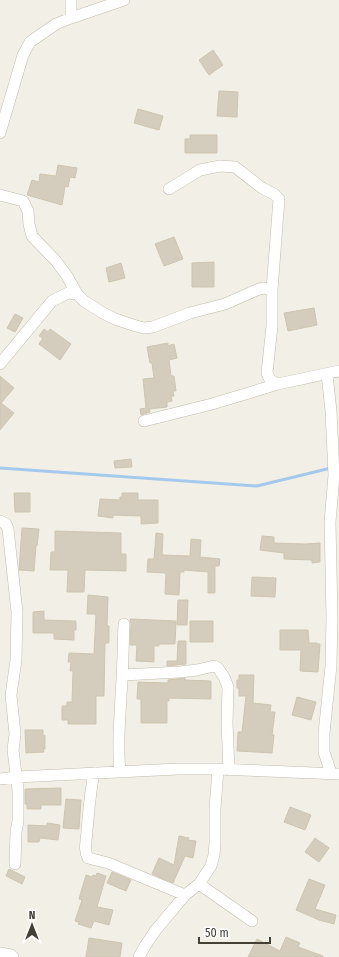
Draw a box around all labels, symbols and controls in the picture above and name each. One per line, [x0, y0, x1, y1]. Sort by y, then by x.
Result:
north arrow [12, 905, 52, 945]
text: N [29, 909, 35, 922]
scale bar [199, 919, 270, 945]
text: 50 m [205, 926, 229, 940]

